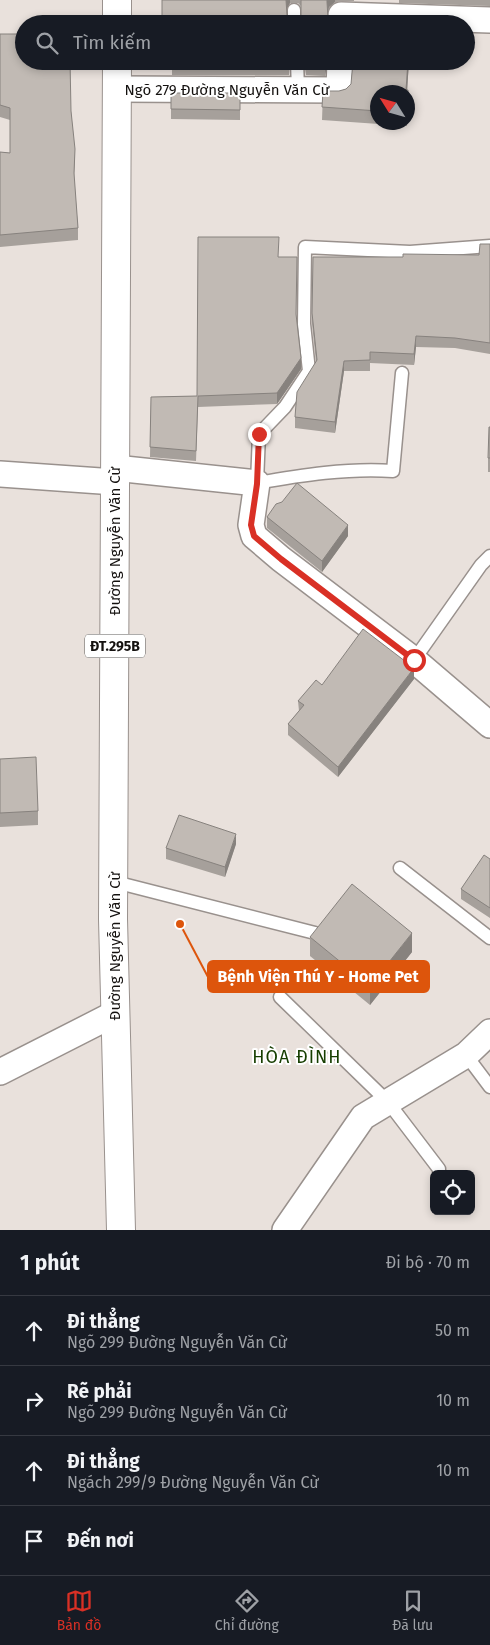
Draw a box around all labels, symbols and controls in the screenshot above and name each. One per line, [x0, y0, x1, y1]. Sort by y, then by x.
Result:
search box [15, 15, 475, 70]
icon: search [33, 29, 61, 57]
text: Tìm kiếm [73, 31, 151, 54]
street label: Ngõ 279 Đường Nguyễn Văn Cừ [125, 81, 330, 99]
north arrow [370, 85, 415, 130]
route end [248, 423, 271, 446]
street label: Đường Nguyễn Văn Cừ [106, 466, 124, 615]
road number: ĐT.295B [85, 634, 145, 658]
route start [403, 649, 426, 672]
street label: Đường Nguyễn Văn Cừ [106, 871, 124, 1020]
callout: Bệnh Viện Thú Y - Home Pet [208, 961, 429, 992]
text: Bệnh Viện Thú Y - Home Pet [217, 967, 419, 986]
district label: HÒA ĐÌNH [252, 1045, 342, 1068]
map controls [430, 1170, 475, 1215]
button: locate [430, 1170, 475, 1215]
text: 1 phút [20, 1250, 80, 1276]
text: Đi bộ · 70 m [386, 1253, 470, 1272]
text: Đi thẳng [67, 1310, 140, 1333]
icon: ahead [20, 1317, 48, 1345]
text: 50 m [435, 1321, 470, 1340]
text: Ngõ 299 Đường Nguyễn Văn Cừ [67, 1333, 287, 1352]
text: Rẽ phải [67, 1380, 132, 1403]
icon: right [20, 1387, 48, 1415]
text: 10 m [436, 1391, 470, 1410]
text: Ngõ 299 Đường Nguyễn Văn Cừ [67, 1403, 287, 1422]
text: Đi thẳng [67, 1450, 140, 1473]
icon: ahead [20, 1457, 48, 1485]
text: 10 m [436, 1461, 470, 1480]
text: Ngách 299/9 Đường Nguyễn Văn Cừ [67, 1473, 319, 1492]
icon: arrive [20, 1527, 48, 1555]
text: Đến nơi [67, 1529, 134, 1552]
tab: Bản đồ [57, 1587, 101, 1634]
tab: Chỉ đường [215, 1587, 279, 1634]
tab: Đã lưu [392, 1587, 433, 1634]

